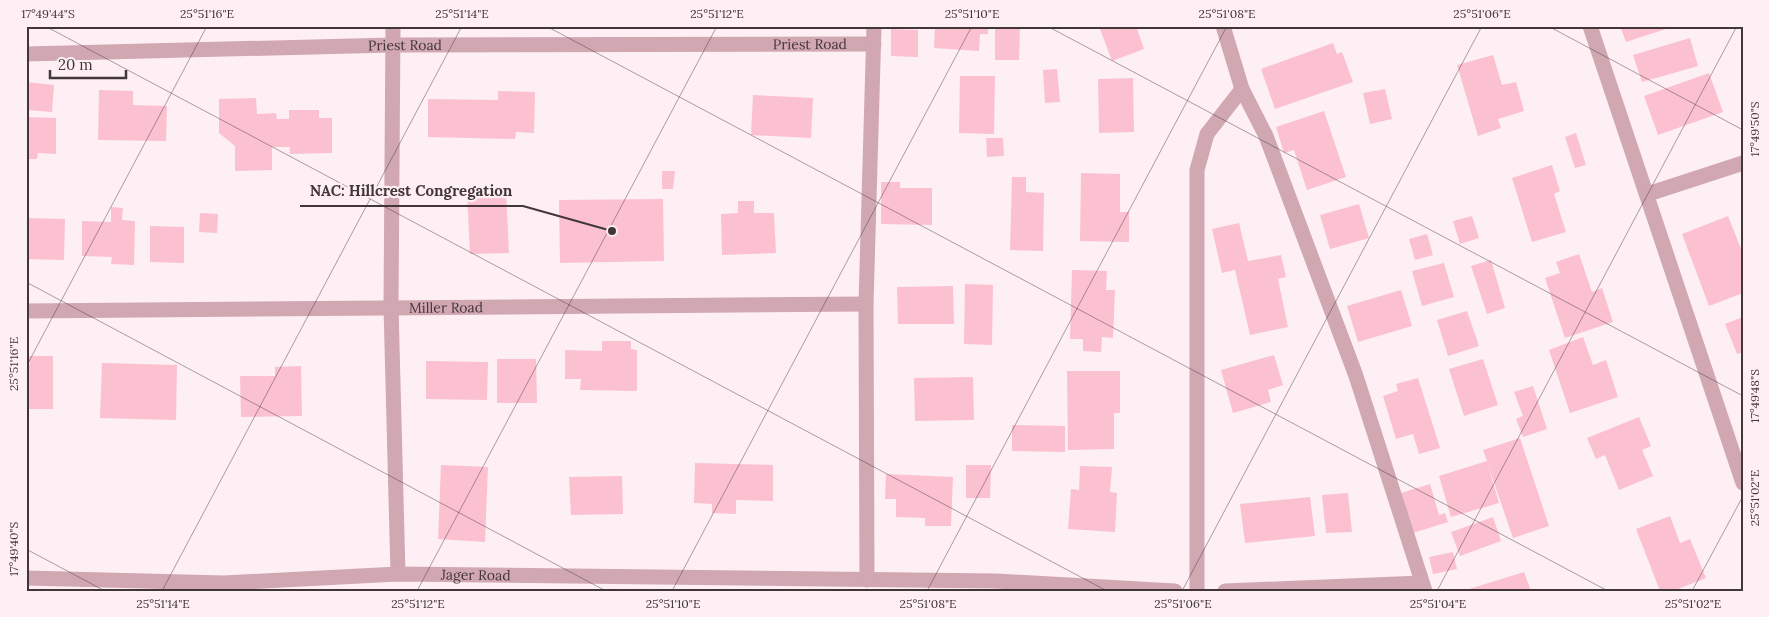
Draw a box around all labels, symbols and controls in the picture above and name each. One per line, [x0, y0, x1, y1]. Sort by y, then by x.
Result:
text: 17°49'44"S [21, 6, 75, 21]
text: 25°51'16"E [180, 6, 234, 21]
text: 25°51'14"E [435, 6, 489, 21]
text: 25°51'12"E [690, 6, 744, 21]
text: 25°51'10"E [945, 6, 999, 21]
text: 25°51'08"E [1198, 6, 1256, 21]
text: 25°51'06"E [1453, 6, 1511, 21]
street label: Priest Road [773, 35, 847, 53]
street label: Priest Road [368, 36, 442, 55]
scale bar [50, 48, 126, 80]
text: 20 m [58, 55, 93, 74]
text: 17°49'50"S [1747, 101, 1762, 157]
callout: NAC: Hillcrest Congregation [300, 176, 523, 206]
text: NAC: Hillcrest Congregation [310, 181, 513, 200]
street label: Miller Road [409, 298, 483, 317]
text: 25°51'16"E [6, 337, 21, 391]
text: 17°49'48"S [1747, 369, 1762, 423]
text: 25°51'02"E [1747, 470, 1762, 526]
text: 17°49'40"S [6, 521, 21, 576]
street label: Jager Road [440, 565, 511, 584]
text: 25°51'14"E [136, 596, 190, 611]
text: 25°51'12"E [391, 596, 445, 611]
text: 25°51'10"E [646, 596, 700, 611]
text: 25°51'08"E [899, 596, 957, 611]
text: 25°51'06"E [1154, 596, 1212, 611]
text: 25°51'04"E [1410, 596, 1466, 611]
text: 25°51'02"E [1665, 596, 1721, 611]

